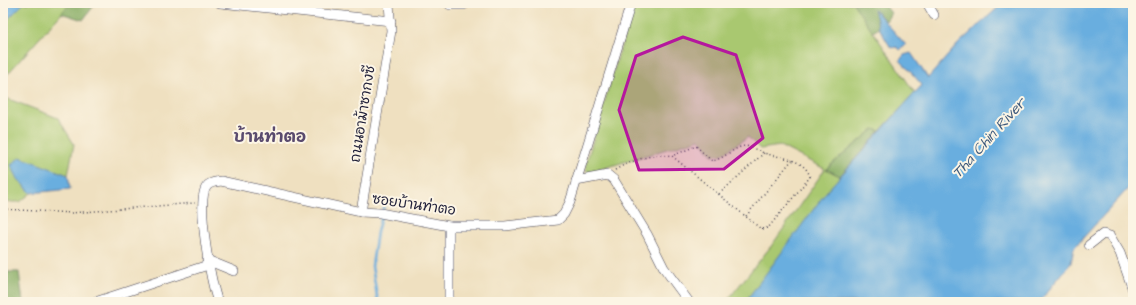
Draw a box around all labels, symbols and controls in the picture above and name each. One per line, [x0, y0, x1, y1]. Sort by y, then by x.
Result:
street label: ถนนอาม้าซากงซี [345, 64, 381, 164]
water label: Tha Chin River [947, 92, 1032, 183]
district label: บ้านท่าตอ [234, 125, 306, 148]
street label: ซอยบ้านท่าตอ [371, 189, 457, 221]

